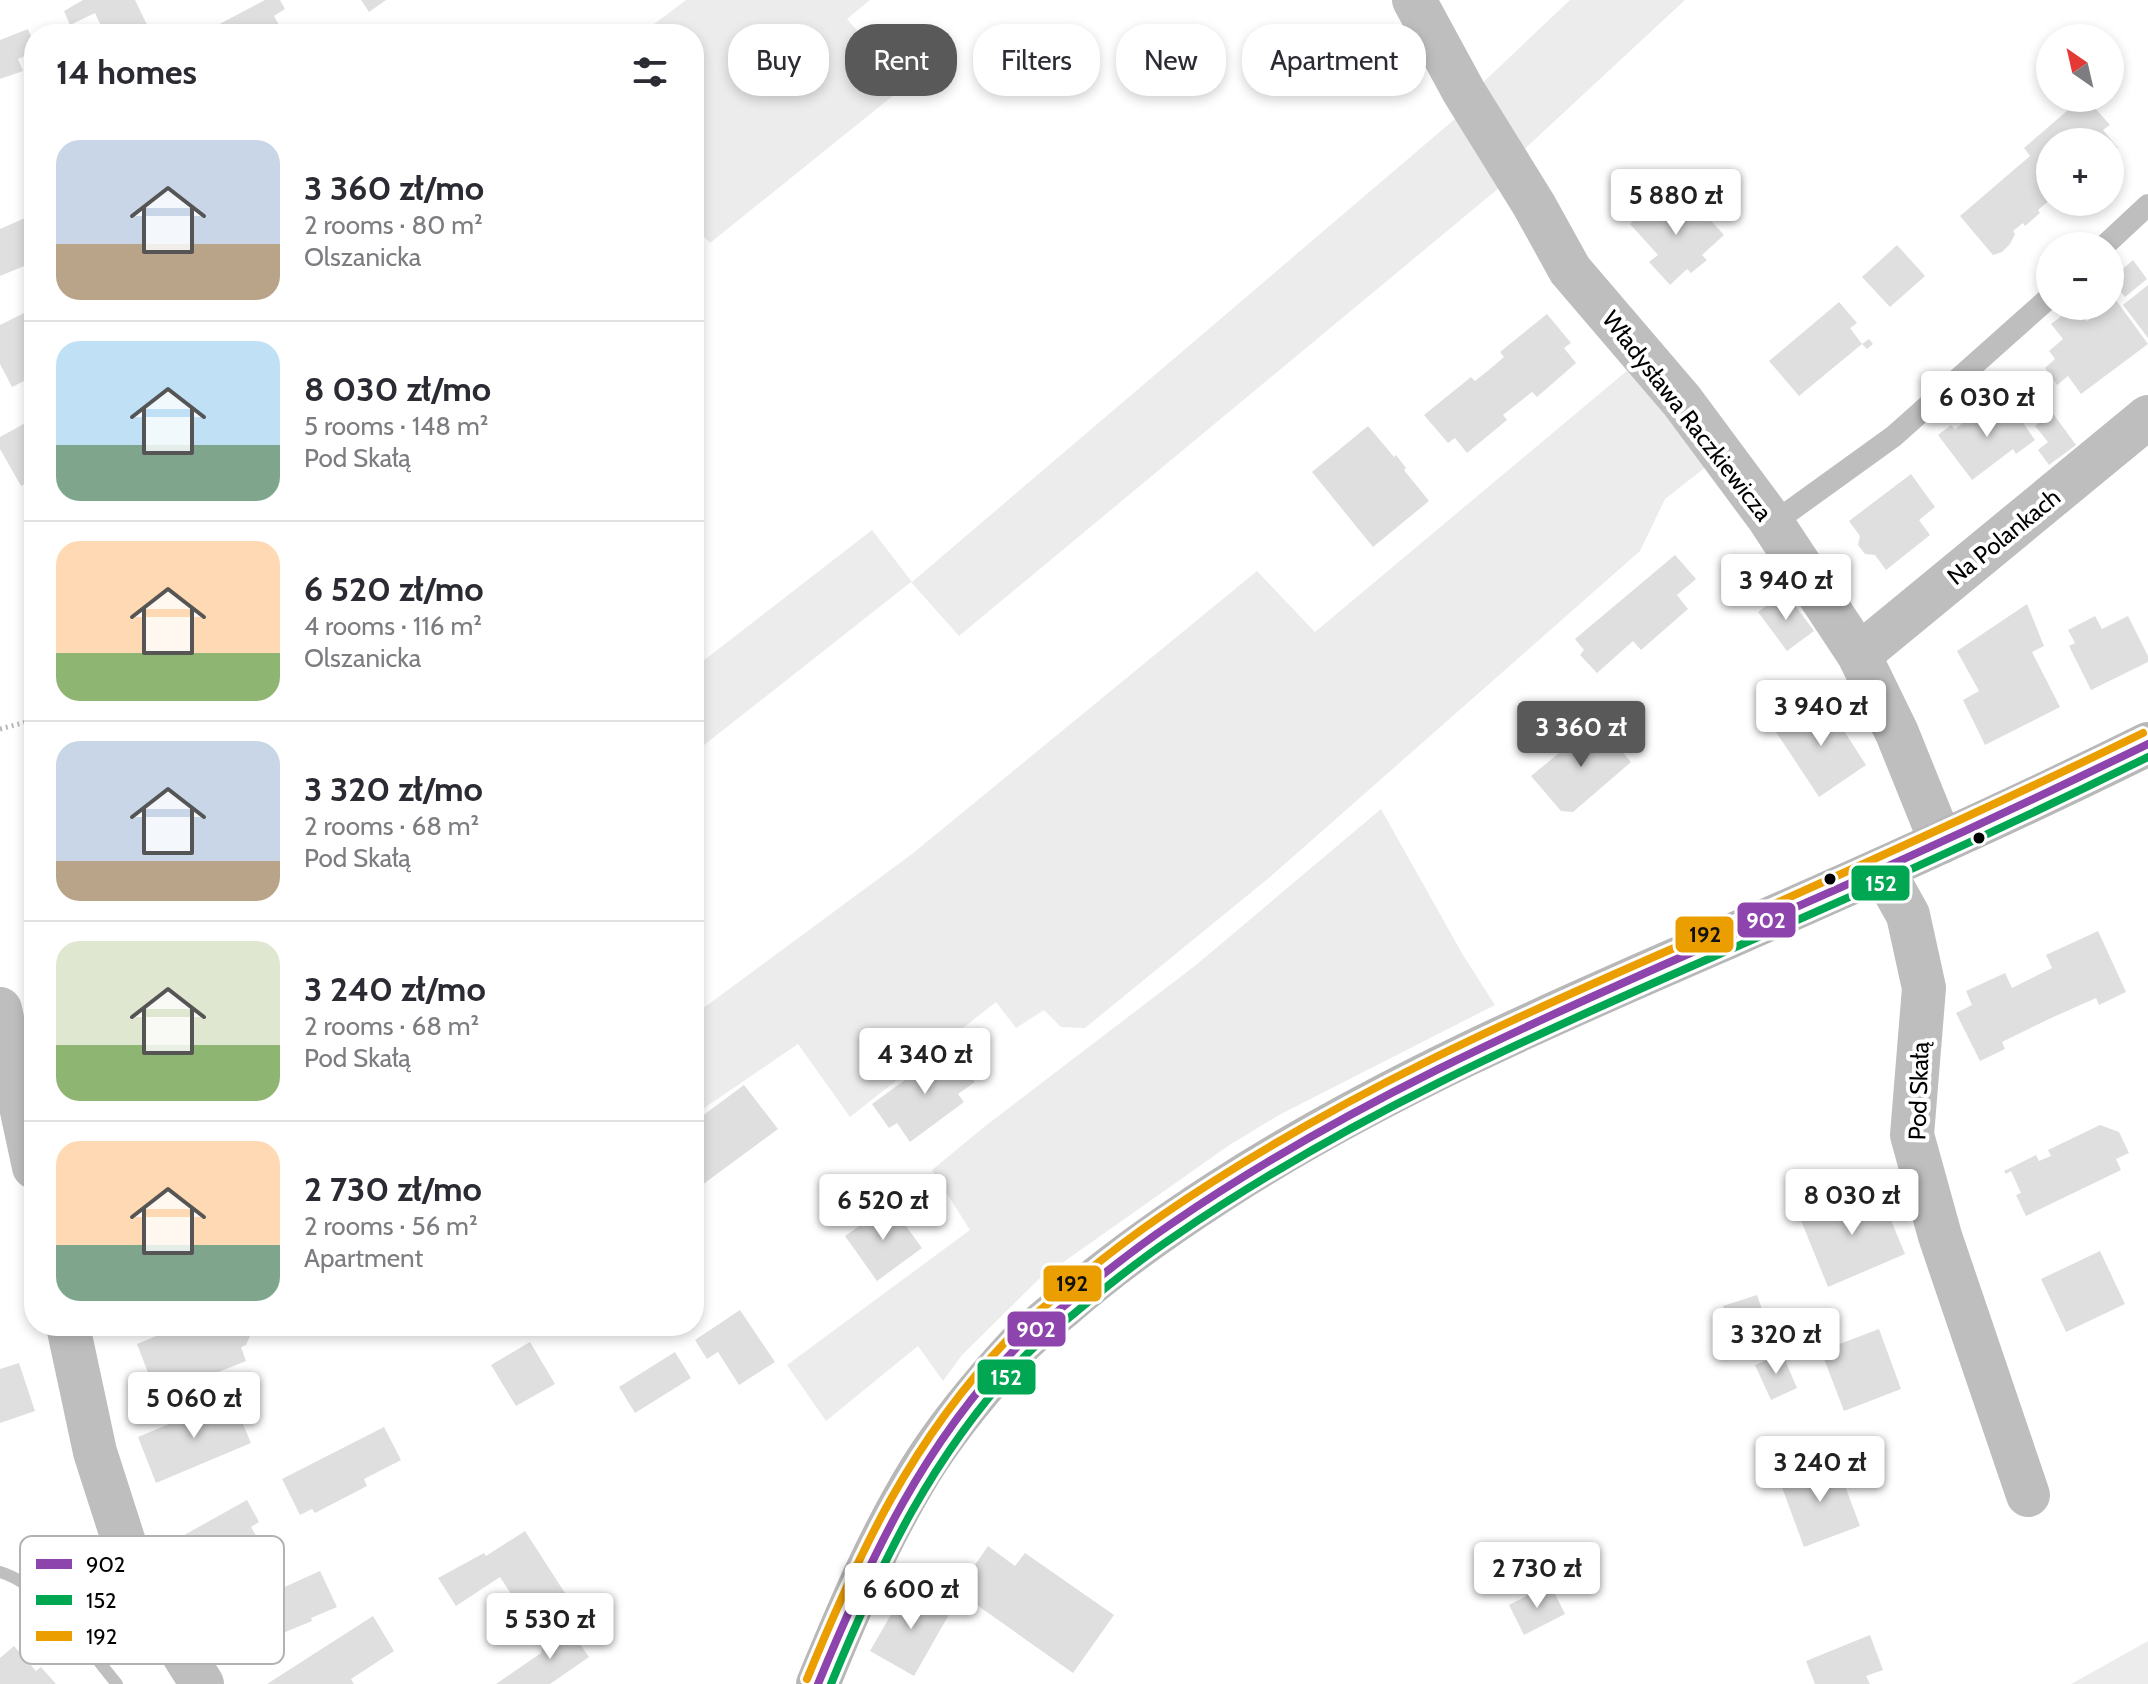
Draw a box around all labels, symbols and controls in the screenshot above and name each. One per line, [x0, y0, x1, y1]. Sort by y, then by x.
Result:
chip: Buy [728, 24, 829, 96]
chip: Rent [845, 24, 957, 96]
chip: Filters [973, 24, 1100, 96]
chip: New [1116, 24, 1226, 96]
chip: Apartment [1242, 24, 1426, 96]
north arrow [2036, 24, 2124, 112]
map controls [2036, 24, 2124, 320]
icon: filters [628, 50, 672, 94]
text: 14 homes [56, 51, 197, 93]
button: + [2036, 128, 2124, 216]
text: 3 360 zł/mo [304, 167, 484, 209]
pin: 5 880 zł [1593, 169, 1759, 237]
icon: home [120, 172, 216, 268]
text: 5 880 zł [1629, 179, 1723, 211]
text: 2 rooms · 80 m² [304, 209, 483, 241]
button: − [2036, 232, 2124, 320]
text: Olszanicka [304, 241, 421, 273]
street label: Władysława Raczkiewicza [1596, 305, 1779, 527]
text: 8 030 zł/mo [304, 368, 491, 410]
pin: 6 030 zł [1904, 371, 2070, 439]
icon: home [120, 373, 216, 469]
text: 6 030 zł [1939, 381, 2035, 413]
text: 5 rooms · 148 m² [304, 410, 488, 442]
text: Pod Skałą [304, 442, 411, 474]
street label: Na Polankach [1941, 482, 2066, 591]
pin: 3 940 zł [1703, 554, 1869, 622]
text: 3 940 zł [1739, 564, 1833, 596]
text: 6 520 zł/mo [304, 568, 484, 610]
icon: home [120, 573, 216, 669]
text: 4 rooms · 116 m² [304, 610, 482, 642]
text: Olszanicka [304, 642, 421, 674]
pin: 3 940 zł [1738, 680, 1904, 748]
text: 3 940 zł [1774, 690, 1868, 722]
pin: 3 360 zł [1498, 701, 1664, 769]
text: 3 360 zł [1535, 711, 1627, 743]
text: 3 320 zł/mo [304, 768, 483, 810]
icon: home [120, 773, 216, 869]
text: 2 rooms · 68 m² [304, 810, 479, 842]
unlabelled marker [1971, 830, 1987, 846]
text: Pod Skałą [304, 842, 411, 874]
line badge: 152 [1850, 864, 1911, 902]
text: 152 [1865, 870, 1897, 897]
unlabelled marker [1822, 871, 1838, 887]
line badge: 902 [1736, 901, 1797, 939]
text: 902 [1746, 907, 1786, 934]
line badge: 192 [1674, 915, 1735, 954]
text: 192 [1689, 921, 1721, 948]
text: 3 240 zł/mo [304, 968, 486, 1010]
icon: home [120, 973, 216, 1069]
text: 2 rooms · 68 m² [304, 1010, 479, 1042]
pin: 4 340 zł [842, 1028, 1008, 1096]
text: 4 340 zł [877, 1038, 973, 1070]
street label: Pod Skałą [1902, 1041, 1935, 1141]
text: Pod Skałą [304, 1042, 411, 1074]
text: 2 730 zł/mo [304, 1168, 482, 1210]
pin: 8 030 zł [1769, 1169, 1935, 1237]
icon: home [120, 1173, 216, 1269]
pin: 6 520 zł [800, 1174, 966, 1242]
text: 8 030 zł [1803, 1179, 1901, 1211]
text: 6 520 zł [837, 1184, 929, 1216]
text: 2 rooms · 56 m² [304, 1210, 478, 1242]
text: Apartment [304, 1242, 423, 1274]
line badge: 192 [1042, 1264, 1103, 1303]
text: 192 [1056, 1270, 1088, 1297]
pin: 3 320 zł [1693, 1308, 1859, 1376]
line badge: 902 [1006, 1310, 1067, 1348]
text: 902 [1016, 1316, 1056, 1343]
text: 3 320 zł [1731, 1318, 1821, 1350]
line badge: 152 [976, 1358, 1037, 1396]
text: 152 [990, 1364, 1022, 1391]
pin: 5 060 zł [111, 1372, 277, 1440]
text: 5 060 zł [146, 1382, 242, 1414]
pin: 3 240 zł [1737, 1436, 1903, 1504]
text: 3 240 zł [1774, 1446, 1866, 1478]
legend [20, 1536, 284, 1664]
pin: 2 730 zł [1454, 1542, 1620, 1610]
text: 902 [86, 1551, 125, 1578]
text: 2 730 zł [1492, 1552, 1582, 1584]
pin: 6 600 zł [828, 1563, 994, 1631]
text: 6 600 zł [863, 1573, 959, 1605]
text: 152 [86, 1587, 117, 1614]
pin: 5 530 zł [467, 1593, 633, 1661]
text: 5 530 zł [505, 1603, 595, 1635]
text: 192 [86, 1623, 117, 1650]

